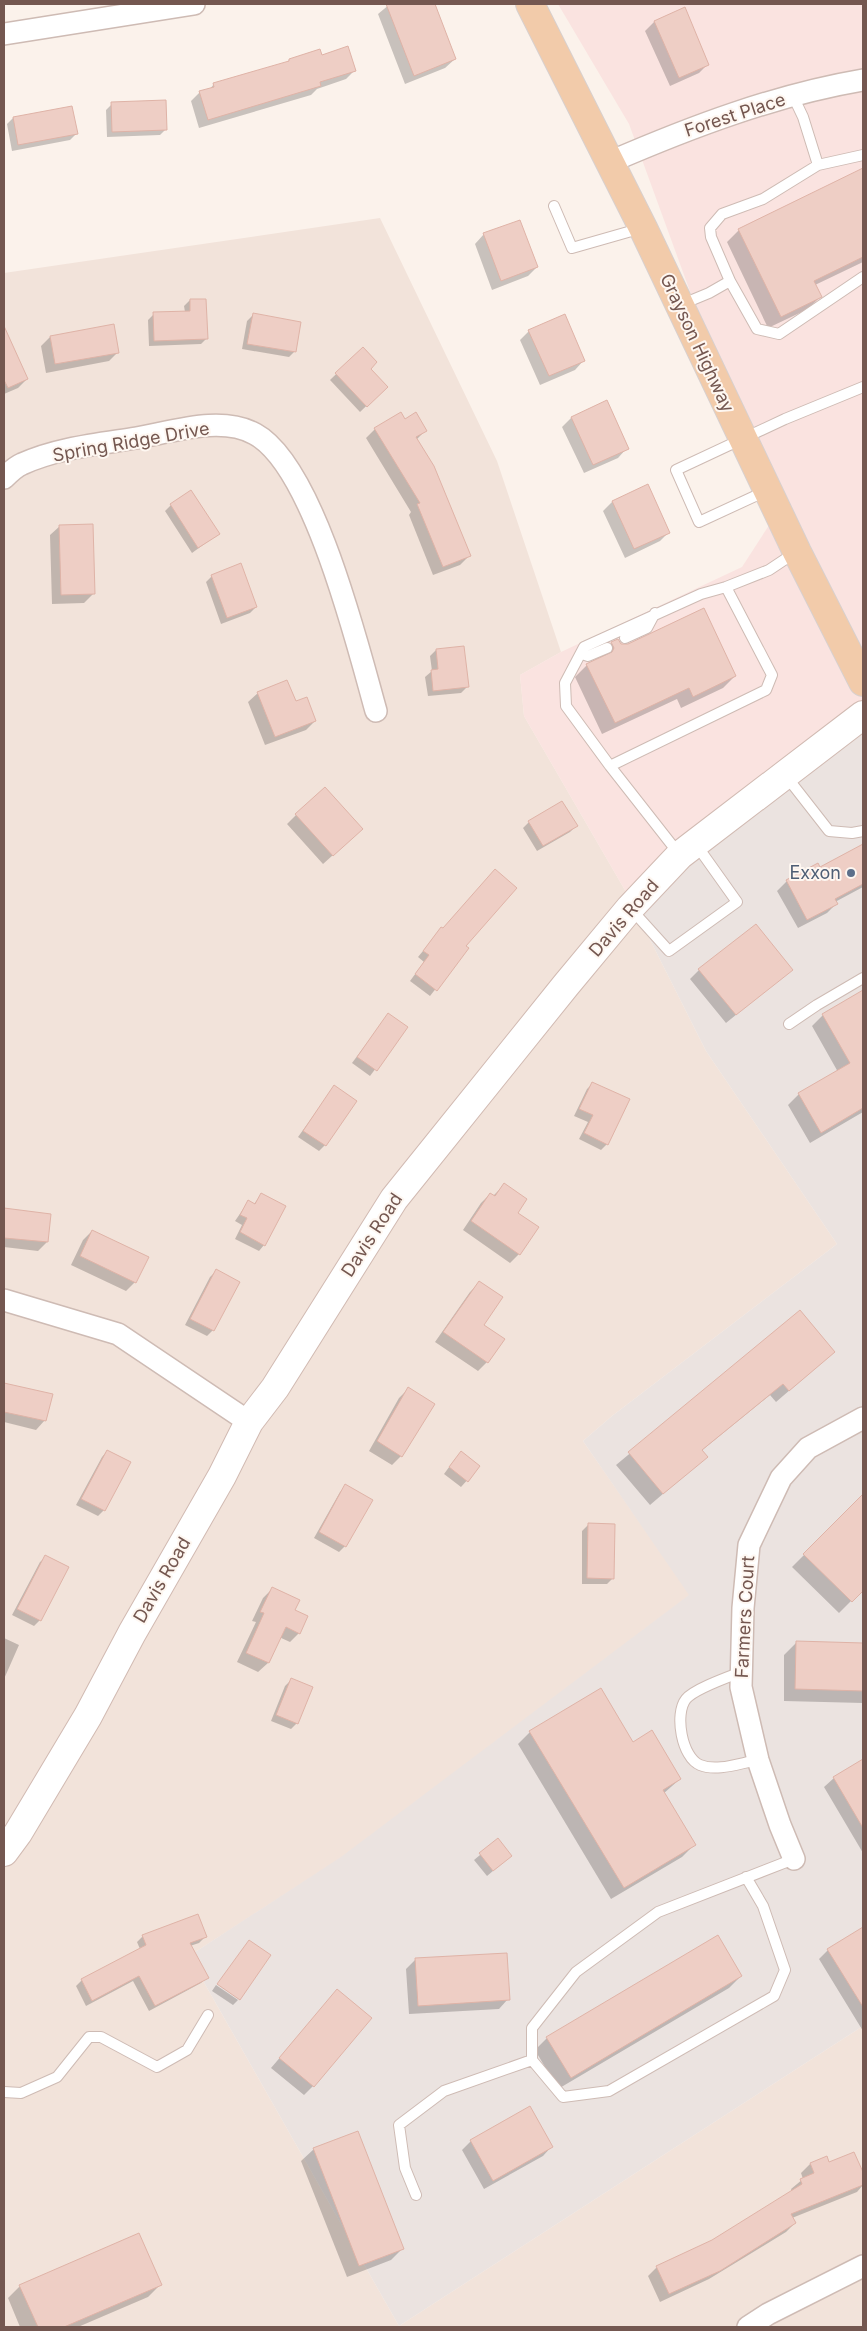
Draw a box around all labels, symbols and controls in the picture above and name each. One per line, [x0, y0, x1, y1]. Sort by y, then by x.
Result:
street label: Forest Place [682, 88, 788, 141]
street label: Grayson Highway [656, 270, 739, 415]
street label: Spring Ridge Drive [51, 417, 211, 466]
place label: Exxon [790, 862, 841, 883]
marker: Exxon [845, 867, 857, 879]
street label: Davis Road [584, 875, 663, 961]
street label: Davis Road [337, 1189, 406, 1280]
street label: Davis Road [129, 1533, 194, 1626]
street label: Farmers Court [731, 1555, 758, 1679]

